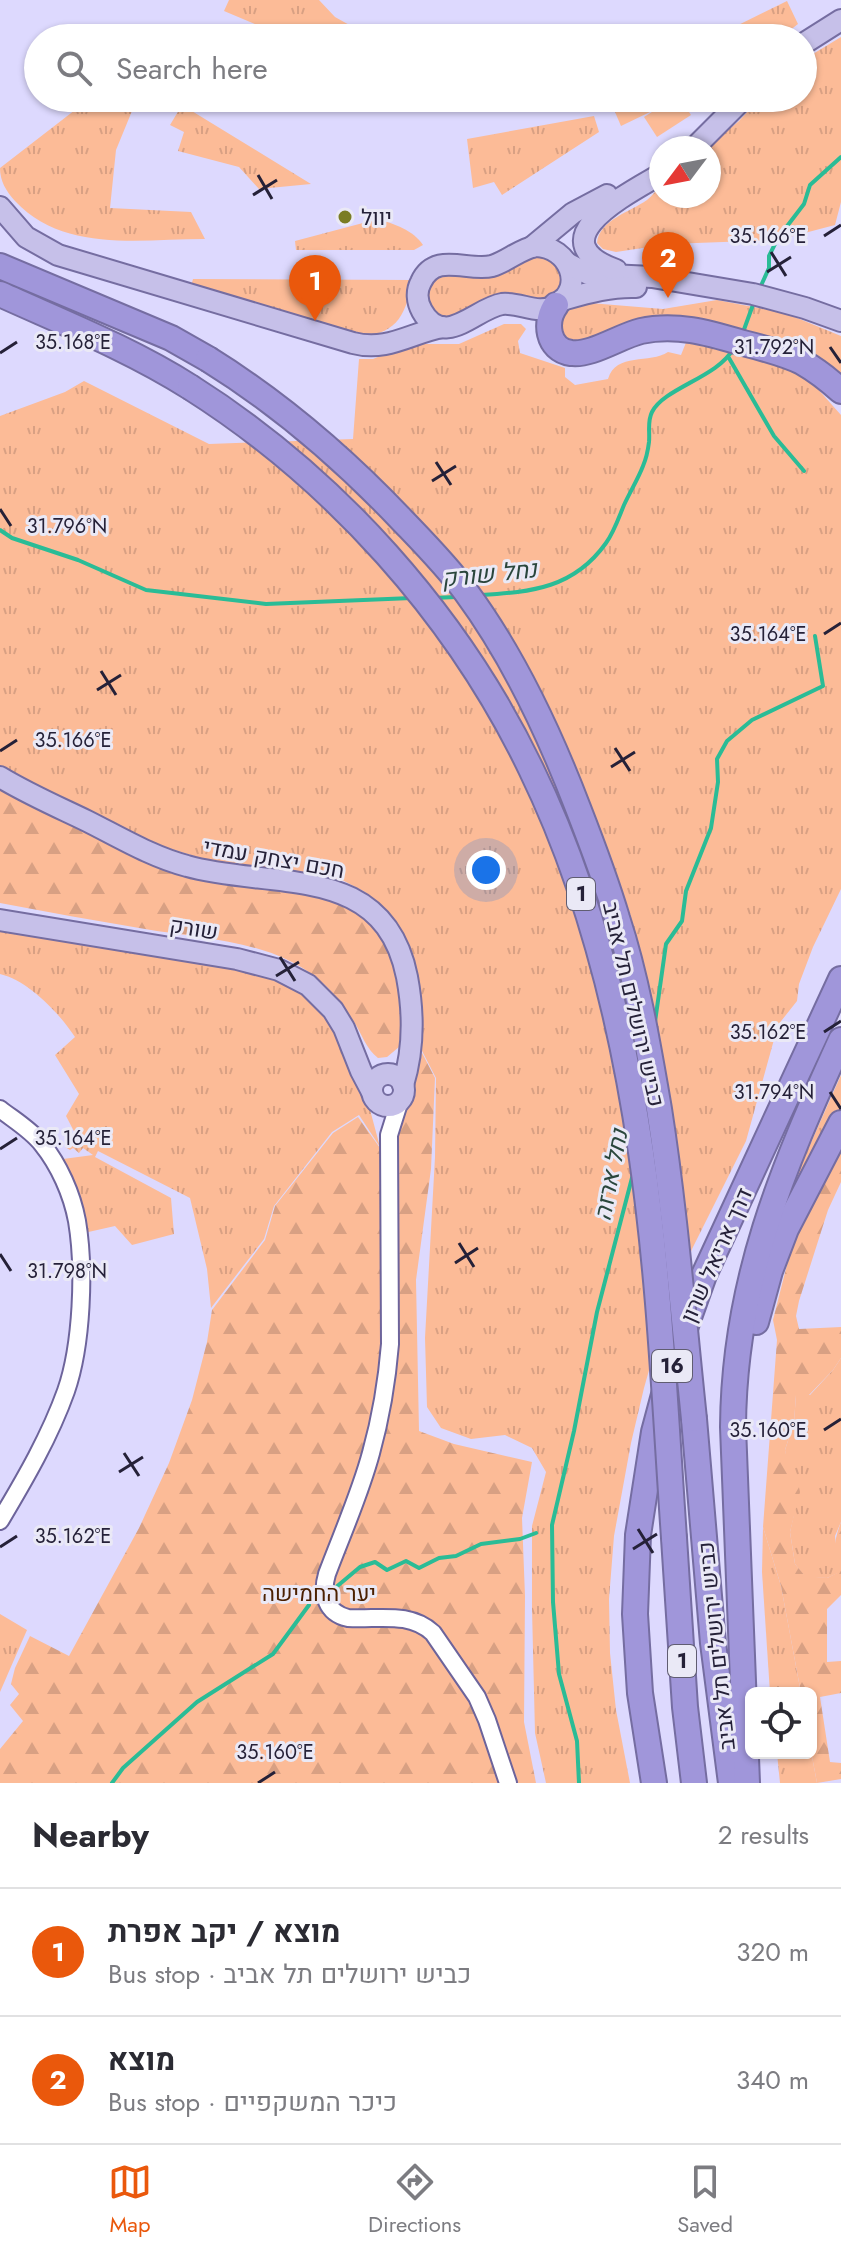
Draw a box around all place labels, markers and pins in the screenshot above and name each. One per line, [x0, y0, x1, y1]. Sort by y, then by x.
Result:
place label: יוול [361, 201, 392, 233]
marker: יוול [336, 208, 354, 226]
pin: 2 [642, 232, 694, 298]
pin: 1 [289, 255, 341, 321]

